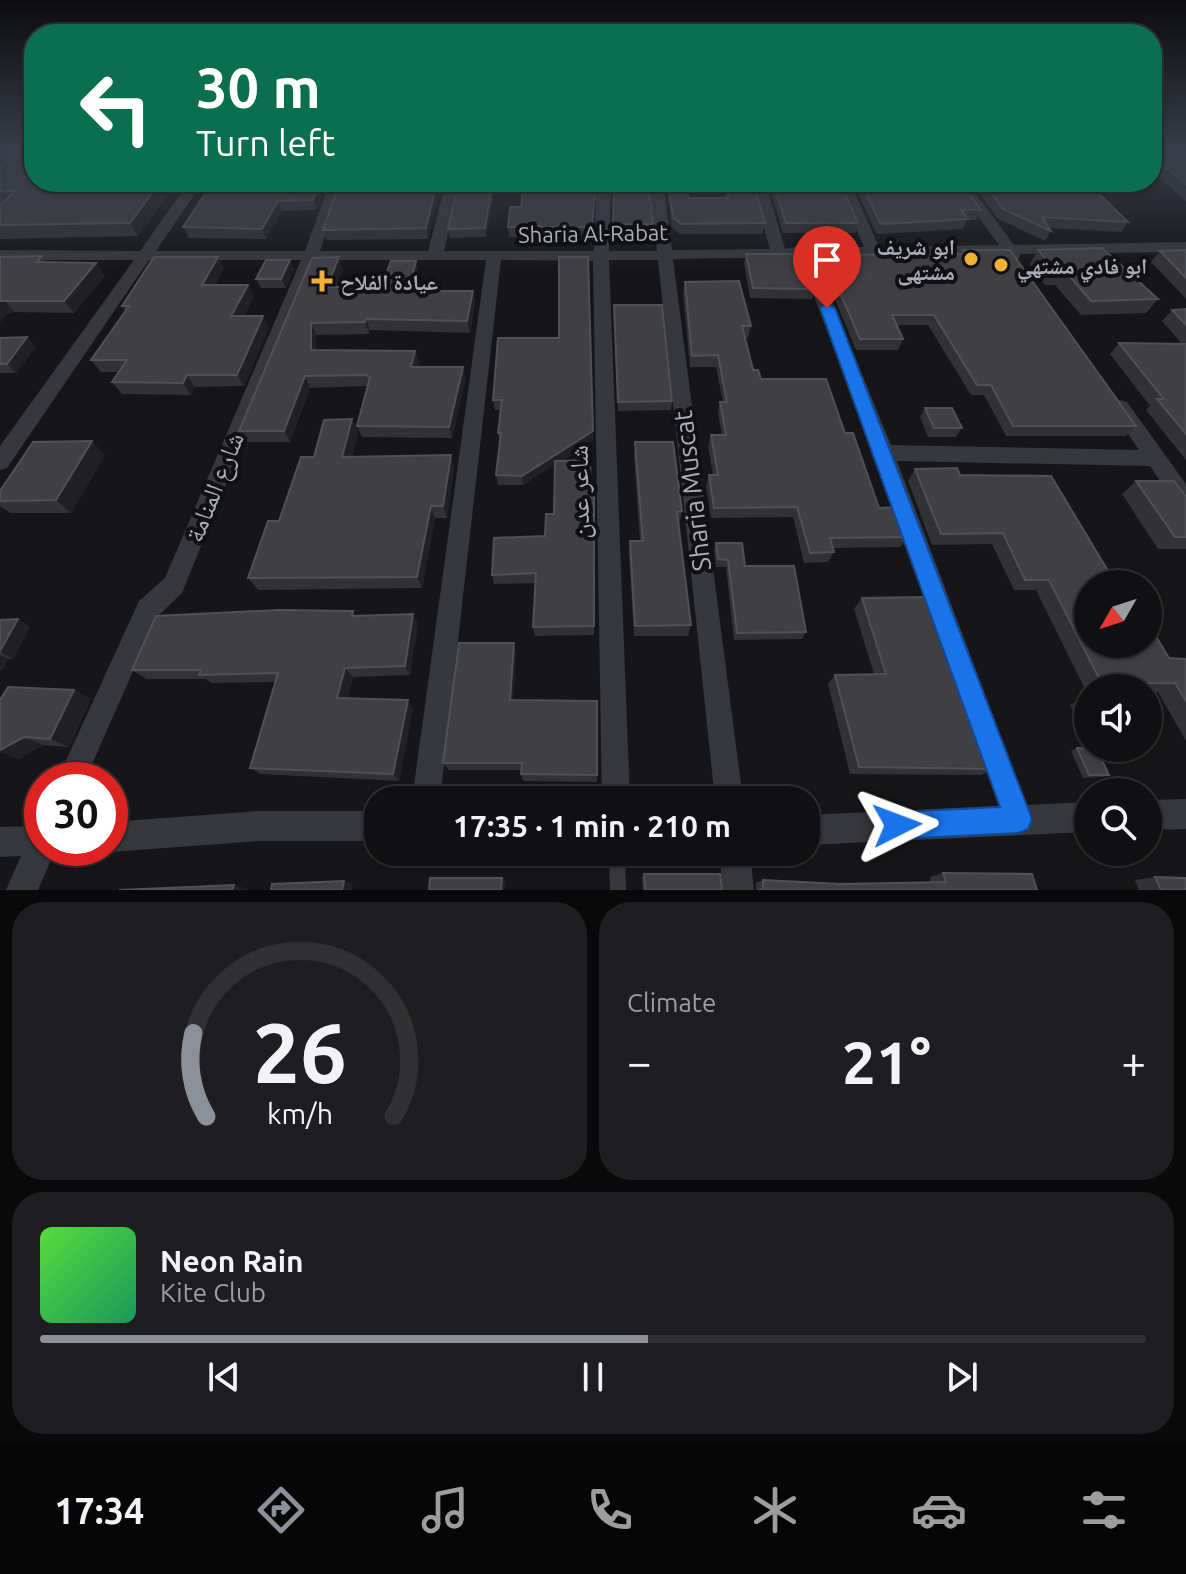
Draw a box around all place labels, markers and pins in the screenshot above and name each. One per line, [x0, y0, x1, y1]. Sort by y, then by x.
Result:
pin [793, 226, 861, 308]
place label: ابو شريف مشتهى [877, 234, 955, 286]
marker: ابو شريف مشتهى [962, 250, 980, 268]
place label: ابو فادي مشتهي [1017, 253, 1147, 283]
marker: ابو فادي مشتهي [992, 256, 1010, 274]
place label: عيادة الفلاح [340, 269, 438, 296]
marker: عيادة الفلاح [311, 270, 333, 292]

